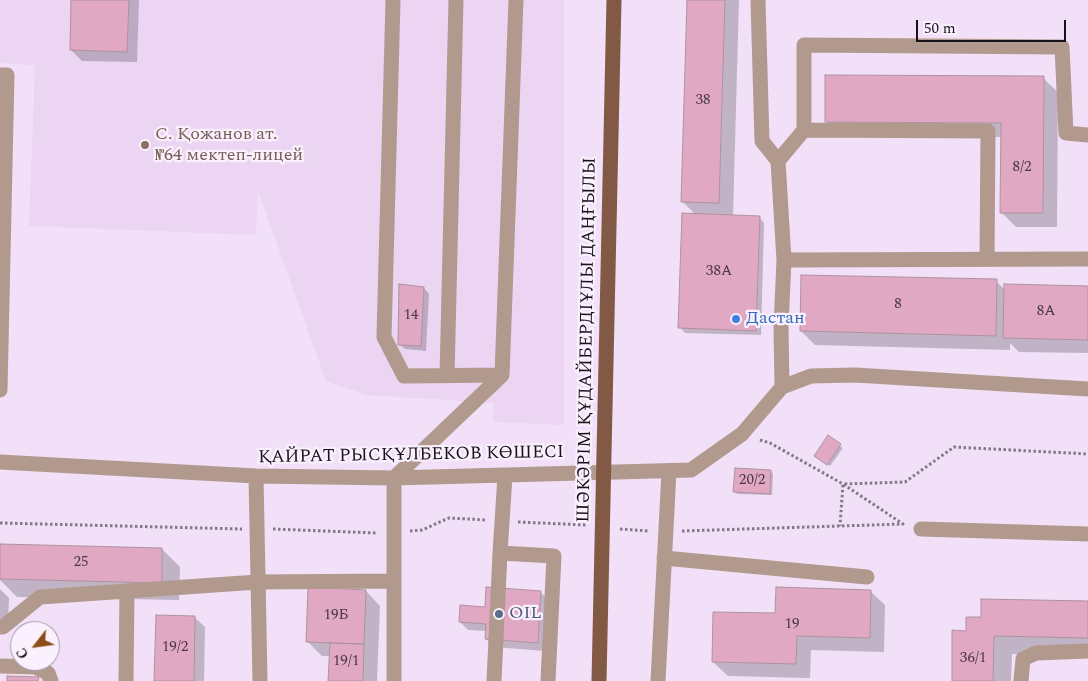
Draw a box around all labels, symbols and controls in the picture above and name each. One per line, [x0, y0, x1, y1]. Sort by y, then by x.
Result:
scale bar [918, 10, 1068, 42]
text: 50 m [924, 17, 956, 40]
house number: 38 [696, 92, 710, 110]
place label: С. Қожанов ат. №64 мектеп-лицей [155, 124, 303, 166]
marker: С. Қожанов ат. №64 мектеп-лицей [139, 139, 151, 151]
street label: ШӘКӘРІМ ҚҰДАЙБЕРДІҰЛЫ ДАҢҒЫЛЫ [574, 157, 602, 523]
house number: 8/2 [1013, 159, 1031, 177]
house number: 38А [706, 263, 732, 281]
house number: 8 [894, 296, 902, 314]
house number: 8А [1037, 303, 1055, 321]
house number: 14 [404, 307, 418, 325]
place label: Дастан [746, 308, 805, 330]
marker: Дастан [730, 313, 742, 325]
street label: ҚАЙРАТ РЫСҚҰЛБЕКОВ КӨШЕСІ [258, 443, 564, 469]
house number: 20/2 [739, 472, 765, 490]
house number: 25 [74, 554, 88, 572]
place label: OIL [509, 603, 542, 625]
house number: 19Б [323, 607, 349, 625]
marker: OIL [493, 608, 505, 620]
house number: 19 [785, 616, 799, 634]
north arrow [10, 621, 60, 671]
house number: 19/2 [162, 639, 188, 657]
text: С [11, 644, 34, 663]
house number: 36/1 [960, 650, 986, 668]
house number: 19/1 [333, 653, 359, 671]

